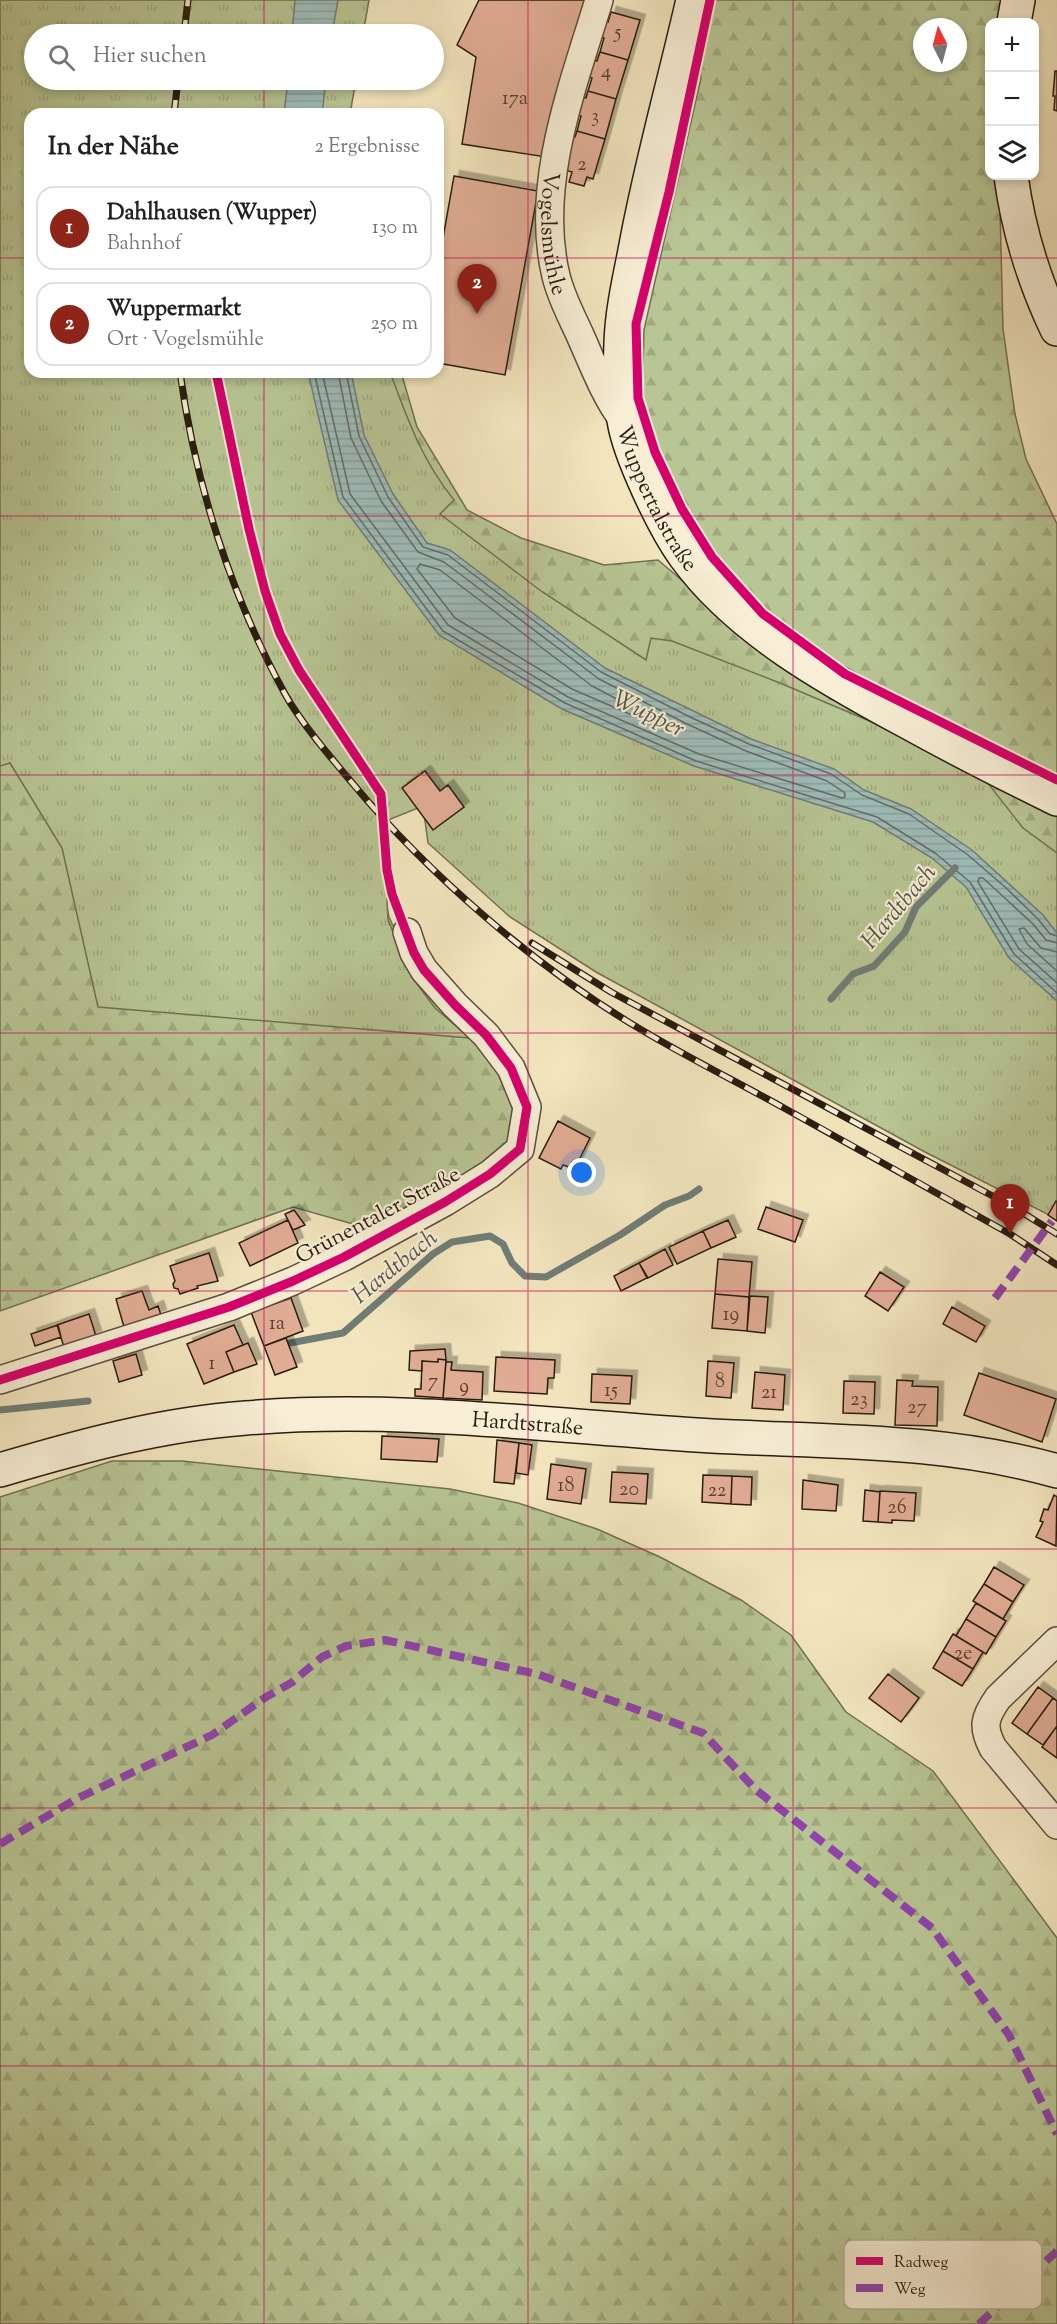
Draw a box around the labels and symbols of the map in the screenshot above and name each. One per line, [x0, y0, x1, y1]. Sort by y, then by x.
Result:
north arrow [913, 18, 967, 72]
house number: 5 [614, 19, 622, 48]
house number: 4 [601, 58, 611, 87]
house number: 17a [502, 85, 528, 114]
house number: 3 [591, 103, 599, 132]
house number: 2 [577, 151, 587, 180]
street label: Vogelsmühle [530, 170, 574, 300]
pin: 2 [458, 264, 496, 314]
street label: Wuppertalstraße [606, 422, 704, 579]
water label: Wupper [606, 683, 690, 747]
water label: Hardtbach [854, 857, 945, 957]
your location [567, 1158, 596, 1187]
street label: Grünentaler Straße [290, 1160, 466, 1274]
pin: 1 [990, 1184, 1030, 1234]
water label: Hardtbach [345, 1222, 446, 1313]
house number: 19 [723, 1301, 739, 1330]
house number: 1a [269, 1310, 285, 1339]
house number: 1 [209, 1350, 216, 1379]
house number: 7 [428, 1368, 438, 1397]
house number: 8 [715, 1368, 725, 1397]
house number: 9 [459, 1373, 469, 1402]
house number: 15 [604, 1377, 618, 1406]
house number: 21 [761, 1379, 777, 1408]
house number: 23 [850, 1386, 868, 1415]
house number: 27 [907, 1394, 927, 1423]
street label: Hardtstraße [471, 1405, 584, 1446]
house number: 18 [558, 1472, 574, 1501]
house number: 20 [619, 1476, 639, 1505]
house number: 22 [708, 1477, 726, 1506]
house number: 26 [887, 1494, 907, 1523]
house number: 2e [954, 1640, 972, 1669]
legend [844, 2240, 1042, 2309]
text: Radweg [894, 2252, 948, 2275]
text: Weg [894, 2279, 926, 2302]

